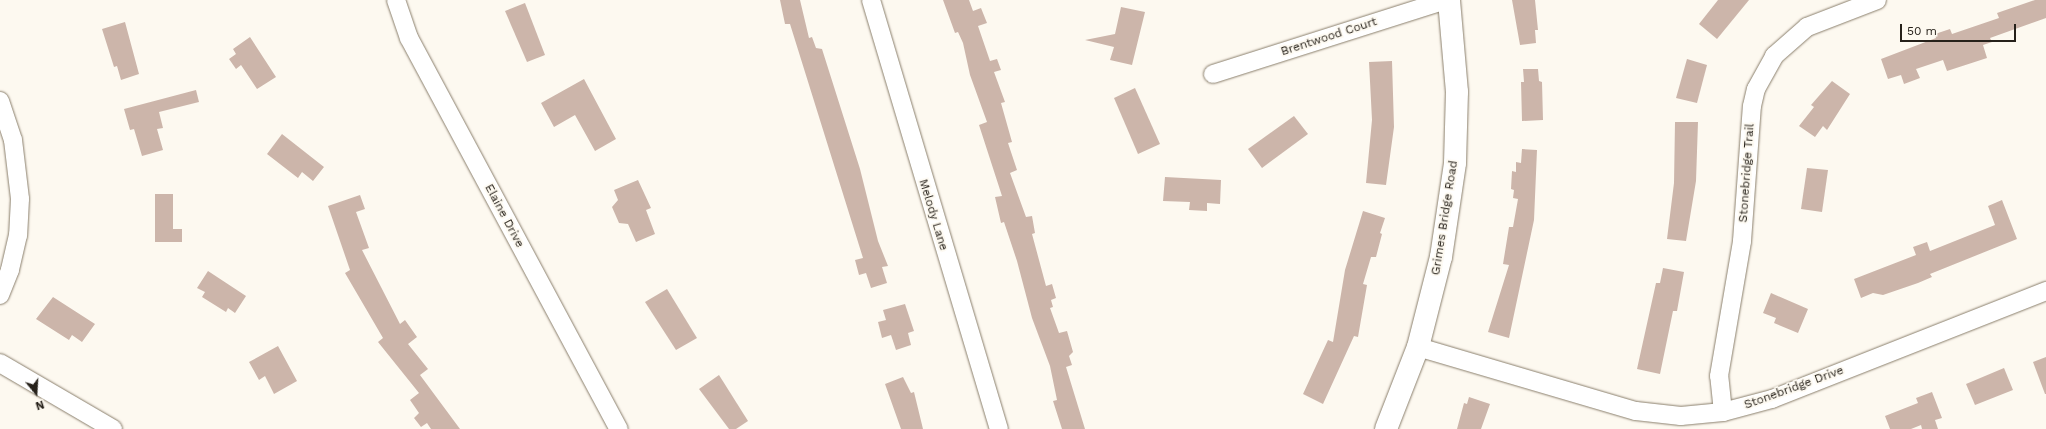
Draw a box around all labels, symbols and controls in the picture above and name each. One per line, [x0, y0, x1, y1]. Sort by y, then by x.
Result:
street label: Brentwood Court [1279, 15, 1379, 59]
scale bar [1902, 16, 2018, 42]
text: 50 m [1907, 24, 1937, 38]
street label: Stonebridge Trail [1736, 123, 1758, 223]
street label: Grimes Bridge Road [1429, 160, 1461, 276]
street label: Melody Lane [915, 177, 951, 253]
street label: Elaine Drive [481, 182, 527, 250]
street label: Stonebridge Drive [1742, 363, 1846, 413]
north arrow [16, 373, 56, 413]
text: N [34, 397, 46, 412]

